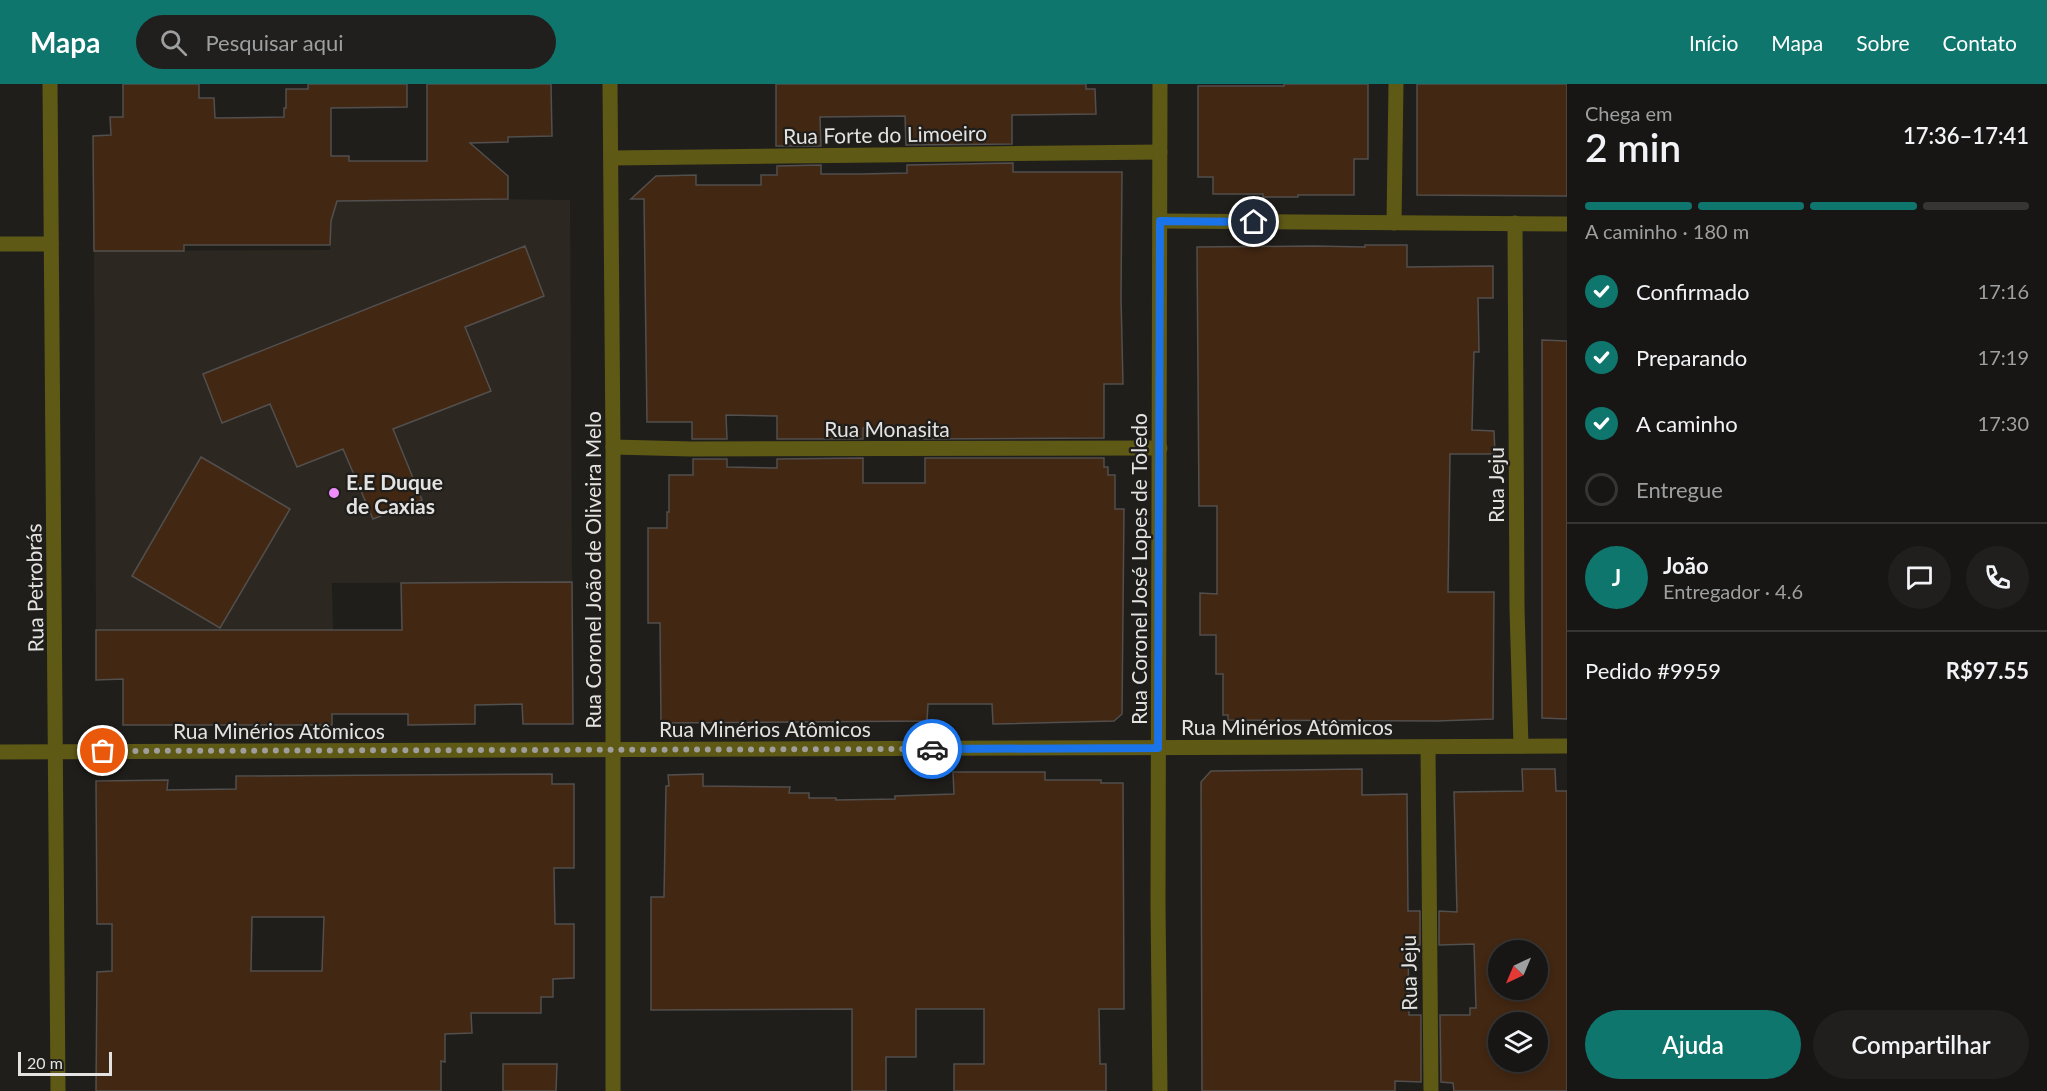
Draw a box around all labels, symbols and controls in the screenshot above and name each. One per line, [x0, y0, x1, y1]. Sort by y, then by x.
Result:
search box [136, 15, 556, 69]
text: Mapa [30, 25, 100, 59]
icon: search [157, 26, 190, 59]
text: Pesquisar aqui [205, 29, 344, 56]
text: Início [1689, 30, 1738, 55]
text: Mapa [1771, 30, 1823, 55]
text: Sobre [1856, 30, 1909, 55]
text: Contato [1942, 30, 2017, 55]
text: Chega em [1585, 101, 1673, 125]
street label: Rua Forte do Limoeiro [783, 120, 987, 148]
text: 17:36–17:41 [1903, 122, 2029, 149]
text: 2 min [1585, 124, 1681, 170]
pin [1228, 196, 1279, 247]
icon: home [1237, 205, 1270, 238]
text: A caminho · 180 m [1585, 219, 1749, 243]
icon: check [1585, 275, 1618, 308]
text: Confirmado [1636, 278, 1749, 305]
text: 17:16 [1978, 279, 2029, 303]
icon: check [1585, 341, 1618, 374]
text: Preparando [1636, 344, 1747, 371]
text: 17:19 [1978, 345, 2029, 369]
icon: check [1585, 407, 1618, 440]
text: A caminho [1636, 410, 1738, 437]
street label: Rua Coronel João de Oliveira Melo [580, 411, 605, 729]
text: 17:30 [1978, 411, 2029, 435]
street label: Rua Coronel José Lopes de Toledo [1126, 413, 1151, 725]
street label: Rua Monasita [824, 416, 950, 441]
street label: Rua Jeju [1483, 447, 1508, 523]
place label: E.E Duque de Caxias [346, 469, 443, 518]
text: Entregue [1636, 476, 1723, 503]
marker: E.E Duque de Caxias [327, 486, 341, 500]
street label: Rua Petrobrás [20, 523, 48, 653]
button: chat [1888, 546, 1951, 609]
button: phone [1966, 546, 2029, 609]
text: João [1663, 552, 1709, 579]
text: J [1612, 564, 1621, 591]
text: Entregador · 4.6 [1663, 579, 1803, 603]
text: Pedido #9959 [1585, 657, 1721, 684]
text: R$97.55 [1946, 657, 2029, 684]
street label: Rua Minérios Atômicos [1181, 714, 1393, 739]
street label: Rua Minérios Atômicos [659, 716, 871, 741]
street label: Rua Minérios Atômicos [173, 718, 385, 743]
courier [902, 719, 962, 779]
pin [77, 725, 128, 776]
icon: car [916, 733, 949, 766]
icon: bag [86, 734, 119, 767]
street label: Rua Jeju [1395, 935, 1421, 1011]
north arrow [1488, 940, 1548, 1000]
map controls [1488, 940, 1548, 1072]
button: Ajuda [1585, 1010, 1801, 1079]
button: Compartilhar [1813, 1010, 2029, 1079]
button: layers [1488, 1012, 1548, 1072]
scale bar [18, 1049, 112, 1076]
text: 20 m [27, 1053, 63, 1072]

